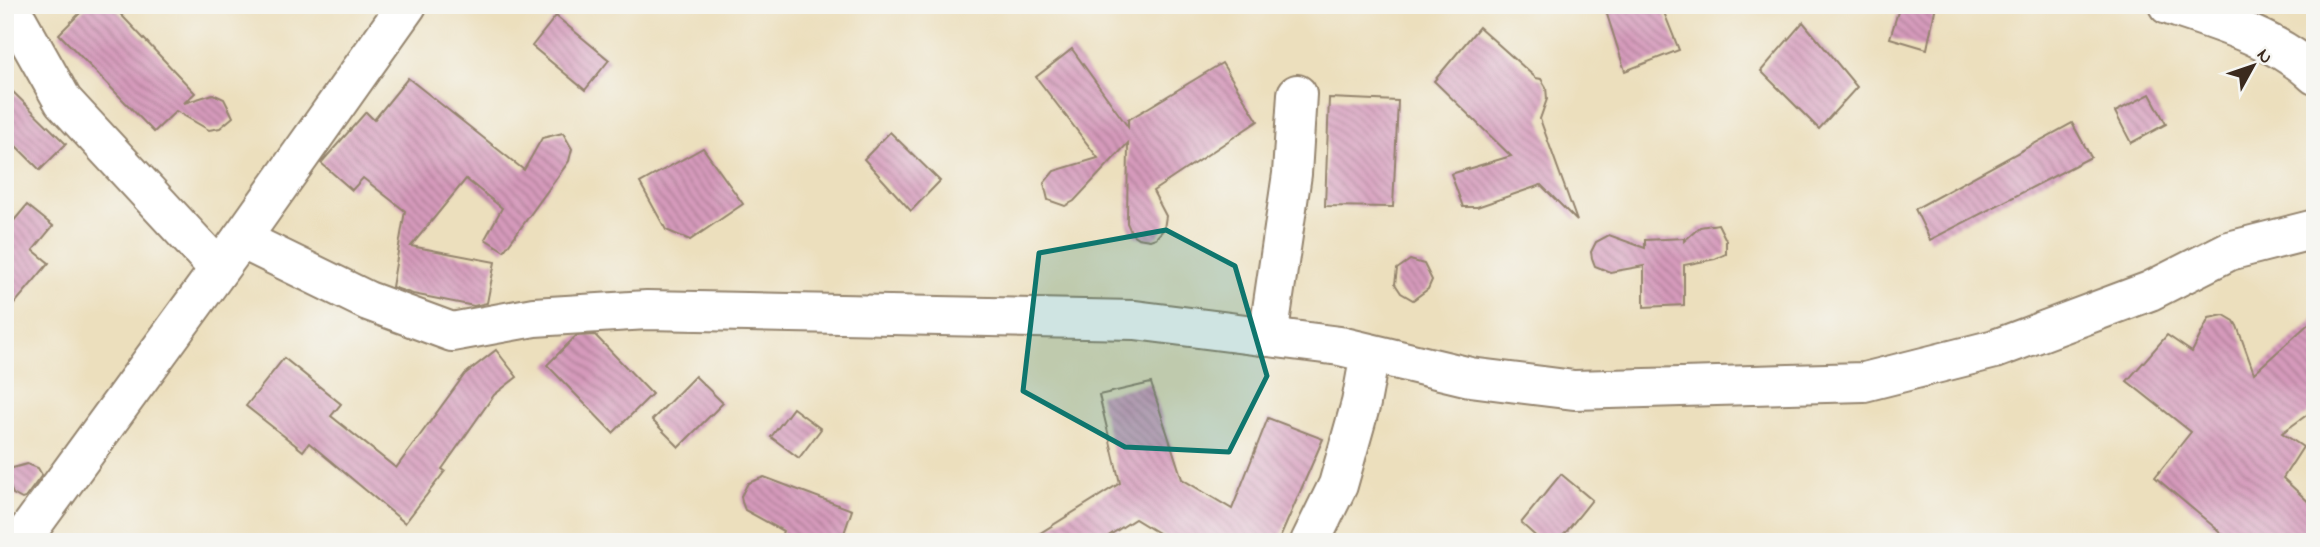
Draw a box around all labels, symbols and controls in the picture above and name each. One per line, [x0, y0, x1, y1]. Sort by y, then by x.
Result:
north arrow [2218, 32, 2288, 102]
text: N [2250, 43, 2279, 70]

